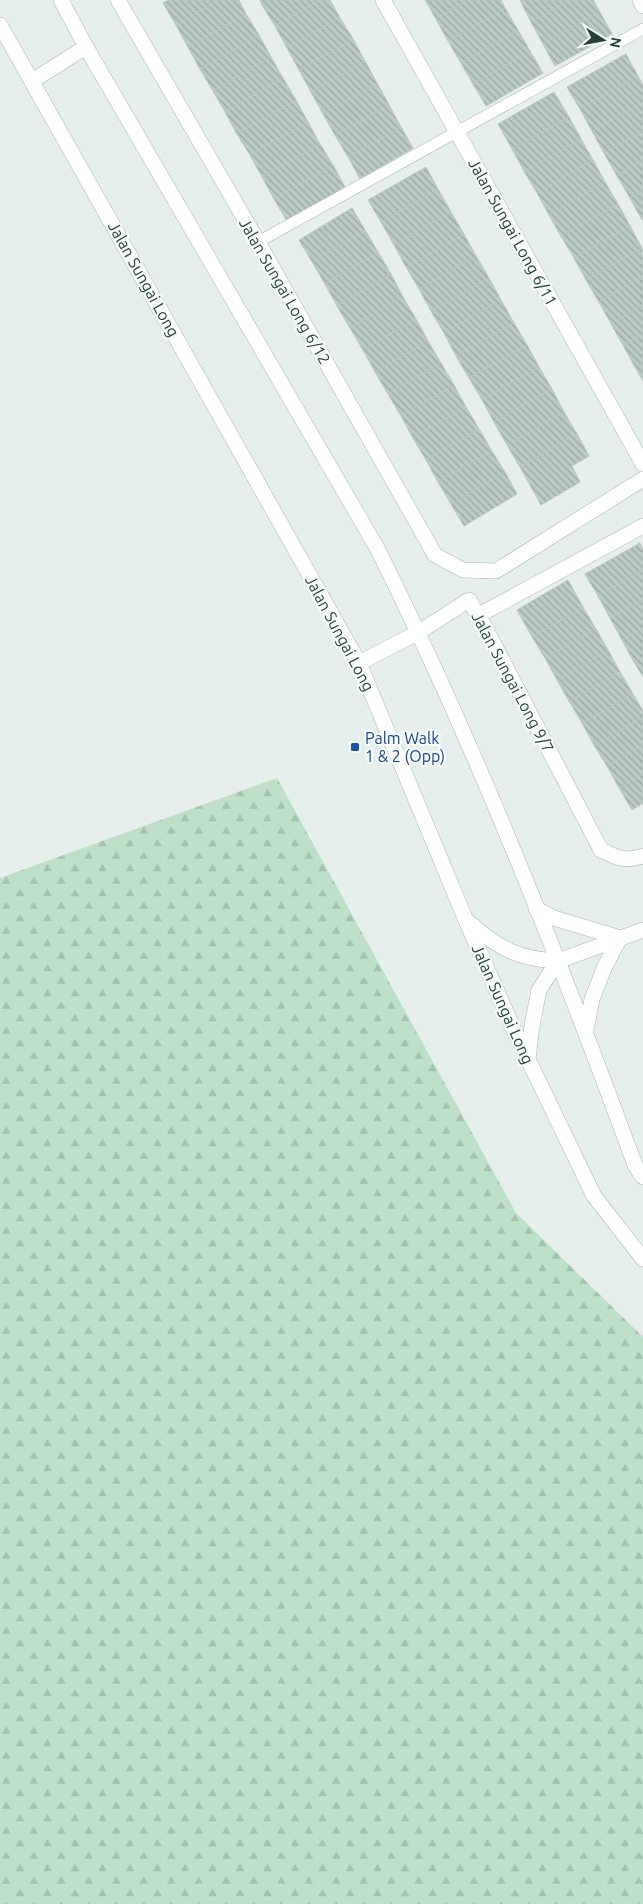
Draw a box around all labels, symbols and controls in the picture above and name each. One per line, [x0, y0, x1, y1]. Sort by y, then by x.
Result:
north arrow [578, 15, 628, 65]
text: N [607, 36, 625, 49]
street label: Jalan Sungai Long 6/11 [465, 155, 561, 309]
street label: Jalan Sungai Long 6/12 [236, 215, 334, 367]
street label: Jalan Sungai Long [105, 218, 183, 340]
street label: Jalan Sungai Long [302, 572, 378, 694]
street label: Jalan Sungai Long 9/7 [468, 609, 558, 755]
place label: Palm Walk 1 & 2 (Opp) [365, 729, 445, 766]
marker: Palm Walk 1 & 2 (Opp) [349, 741, 361, 753]
street label: Jalan Sungai Long [469, 941, 537, 1067]

